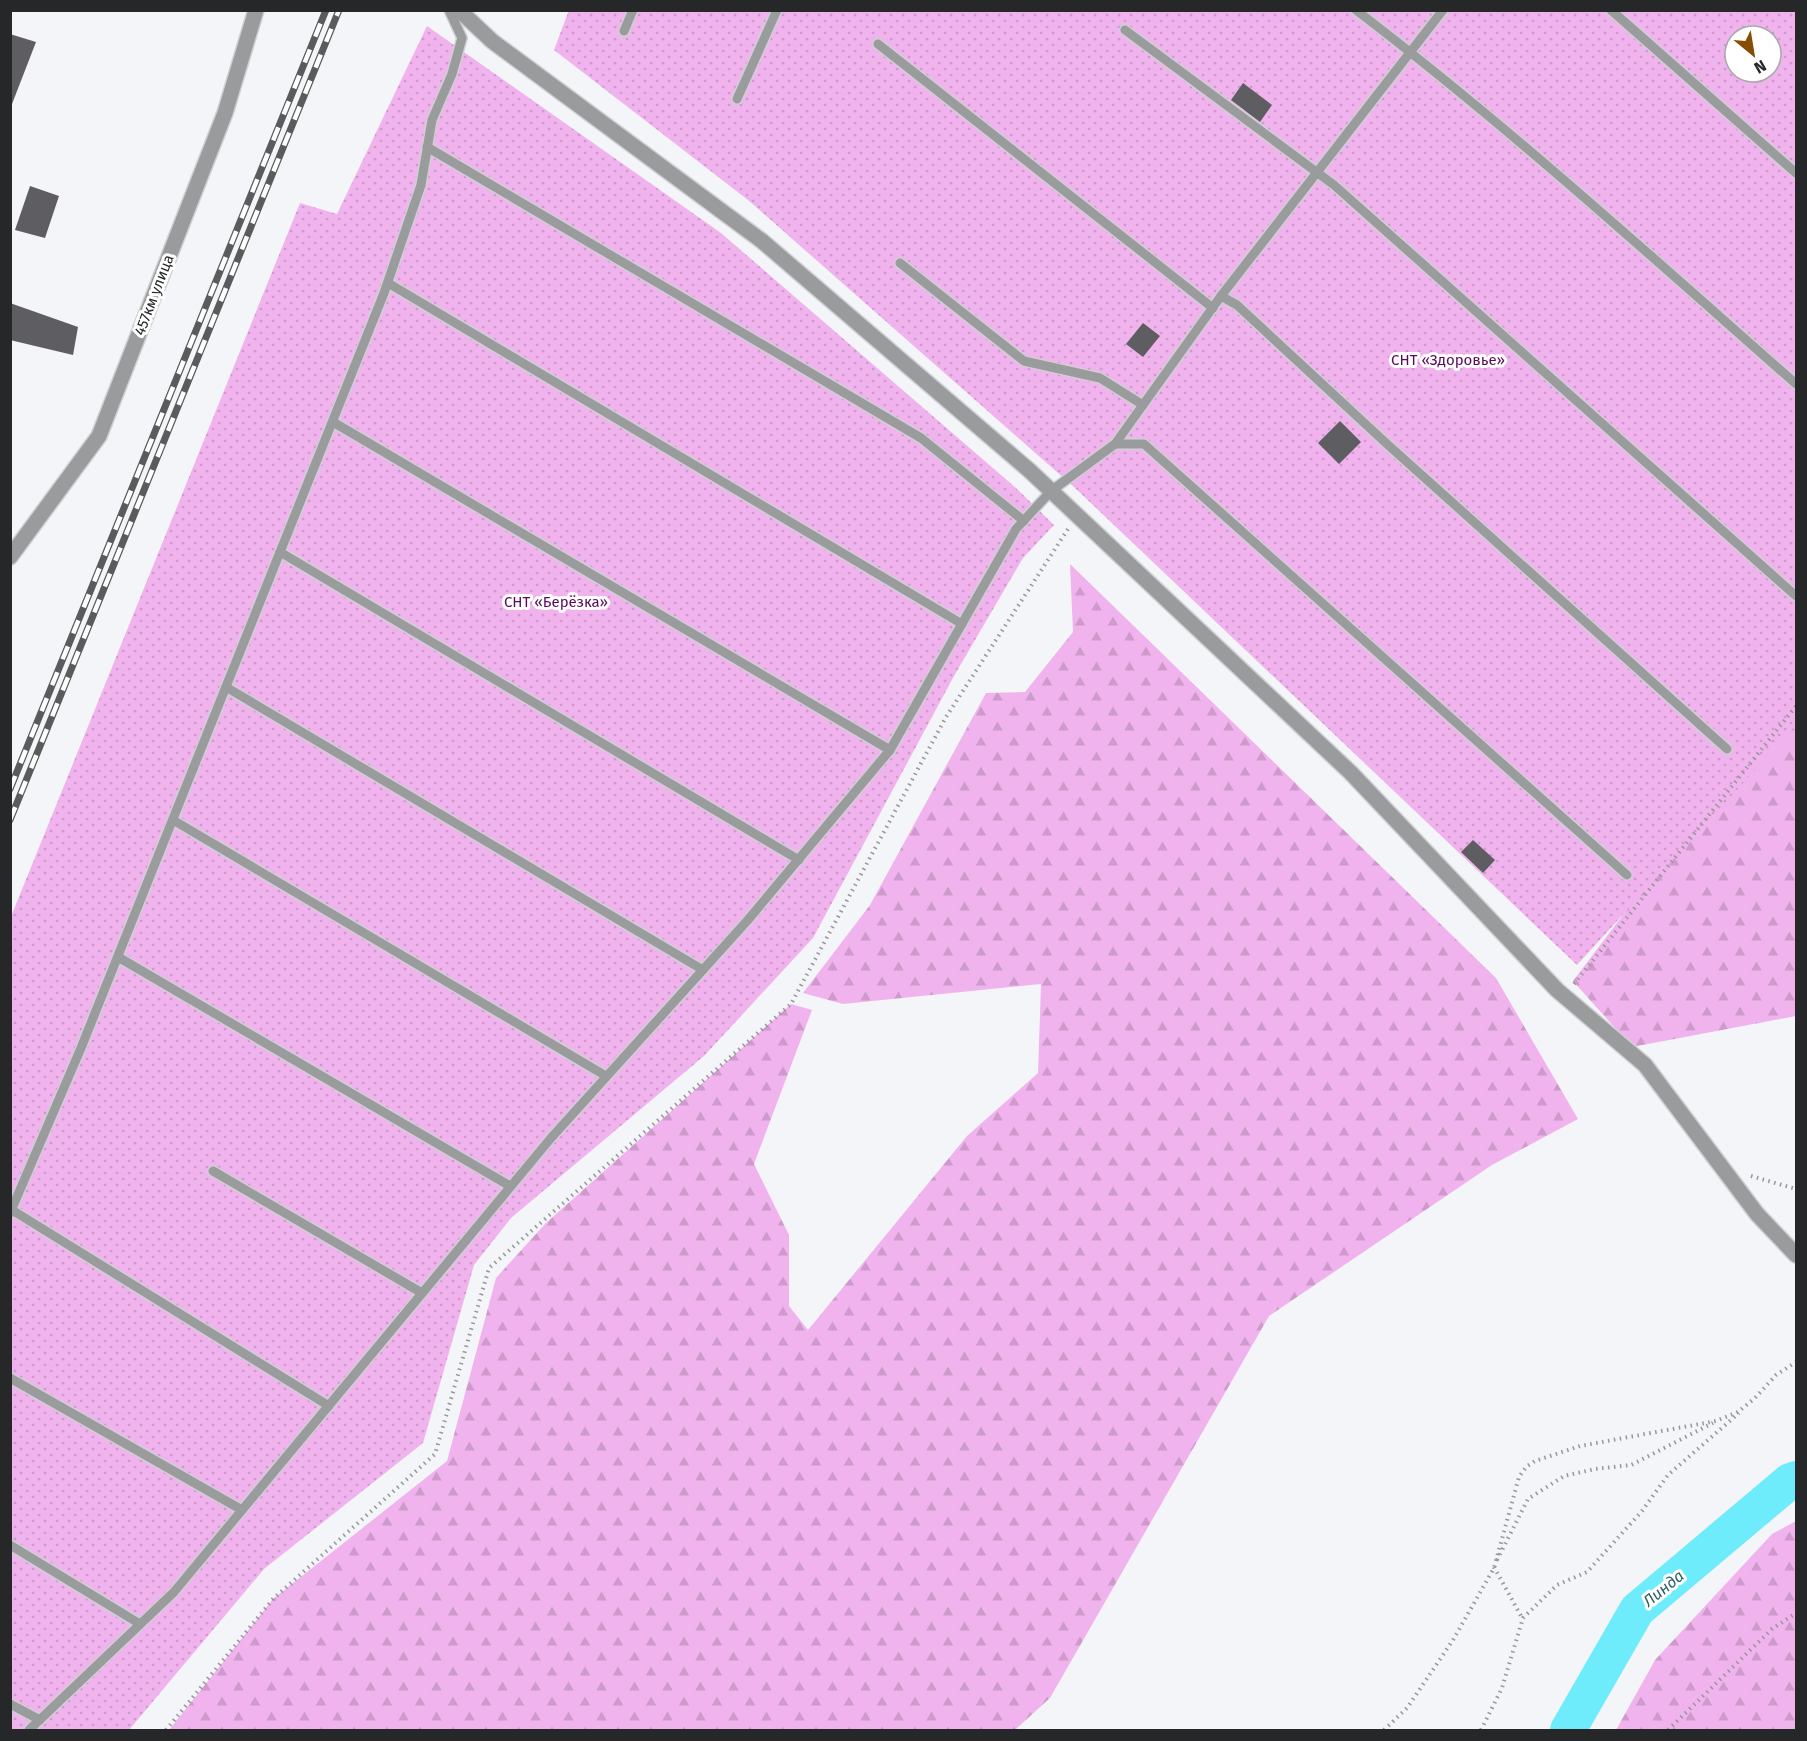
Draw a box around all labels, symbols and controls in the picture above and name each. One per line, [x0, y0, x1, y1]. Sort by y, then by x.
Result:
north arrow [1723, 24, 1783, 84]
text: N [1751, 56, 1770, 77]
street label: 457км улица [130, 252, 178, 338]
park label: СНТ «Здоровье» [1391, 351, 1505, 369]
park label: СНТ «Берёзка» [504, 593, 608, 611]
water label: Линда [1638, 1566, 1688, 1611]

